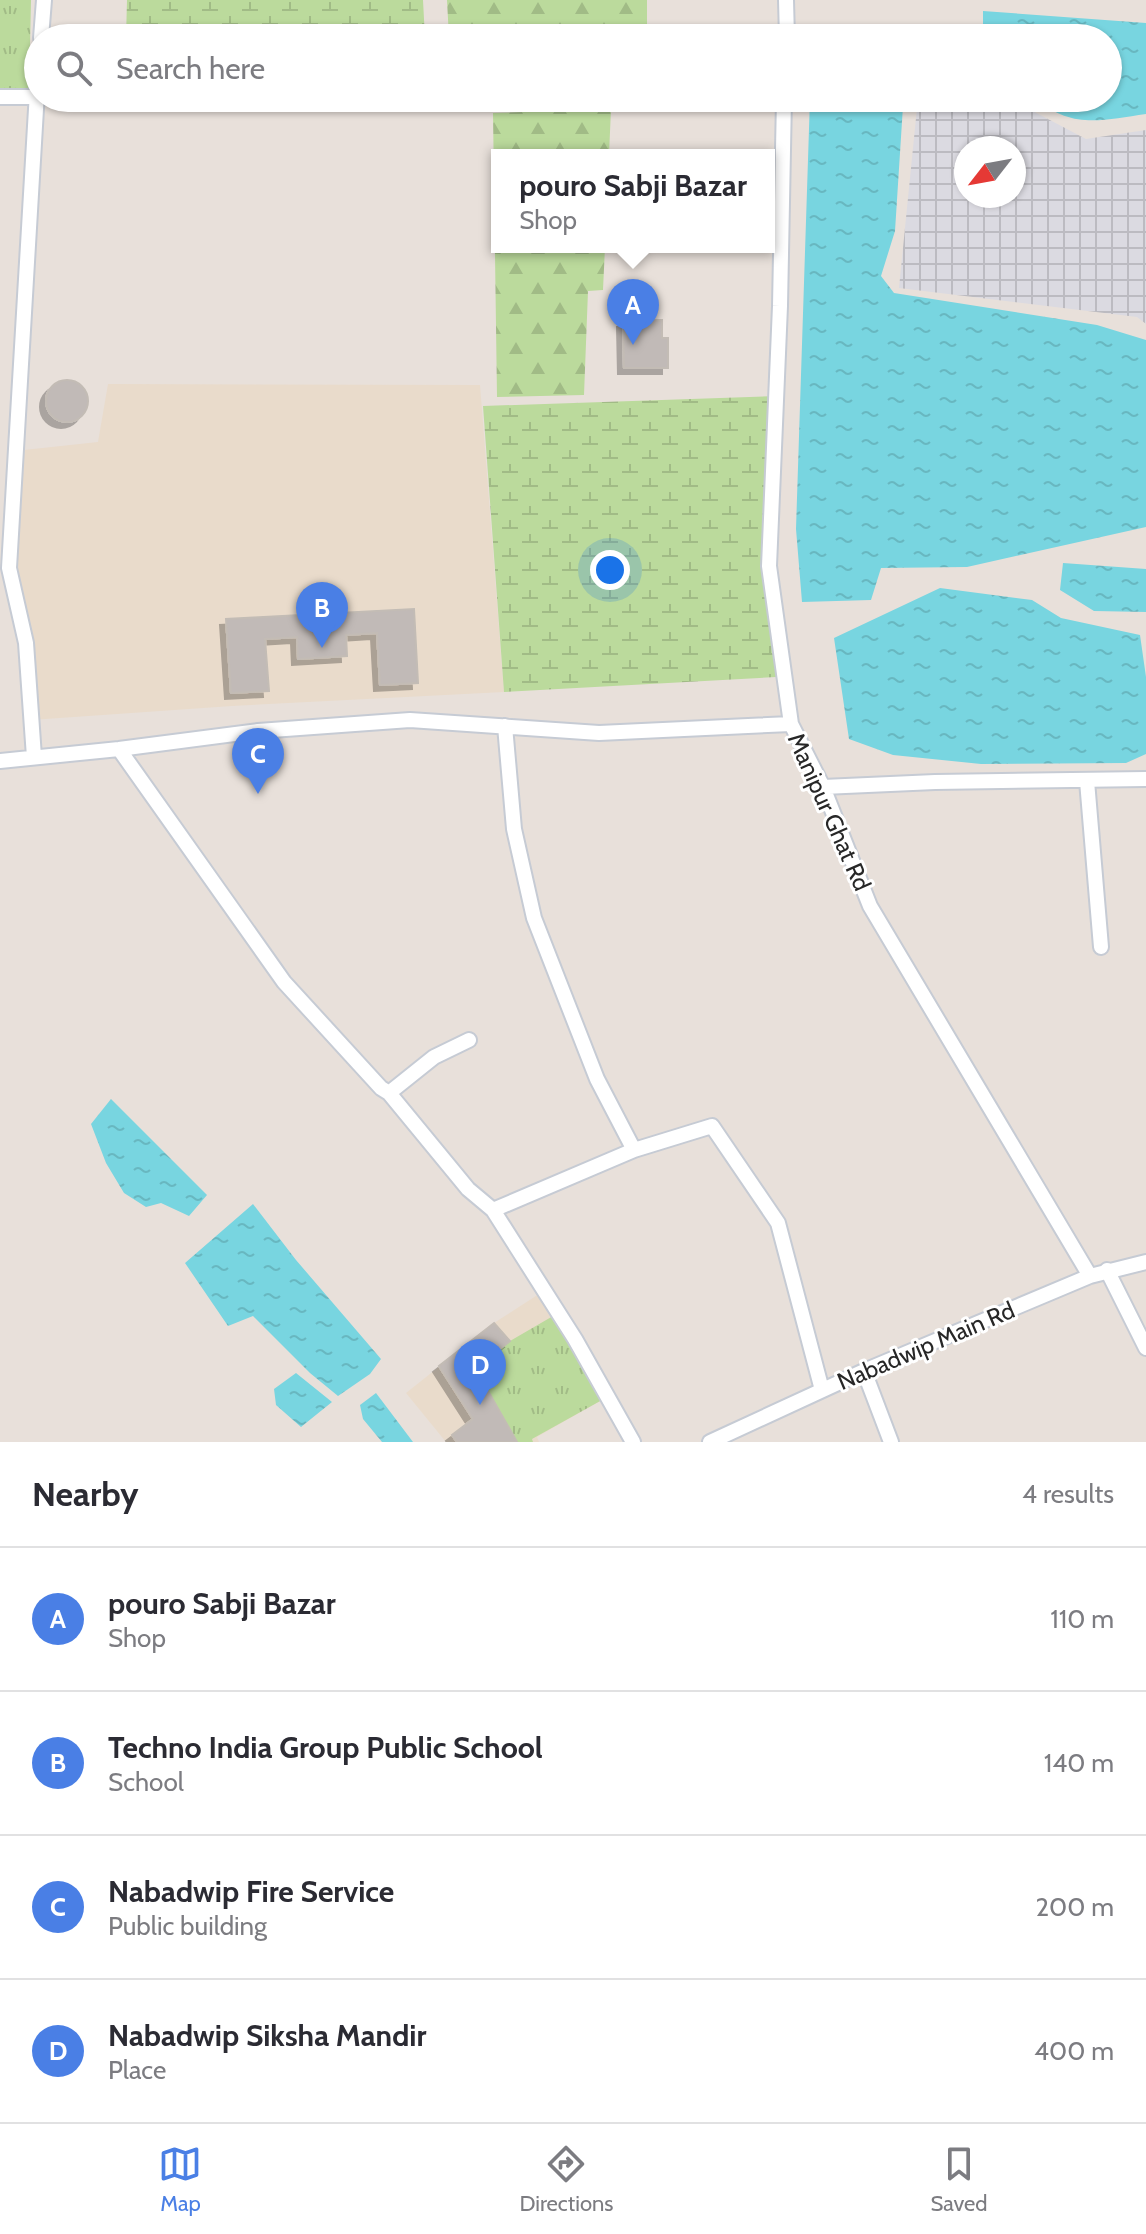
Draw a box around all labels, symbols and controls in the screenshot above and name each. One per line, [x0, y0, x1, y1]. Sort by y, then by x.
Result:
search box [24, 24, 1122, 112]
icon: search [52, 46, 96, 90]
text: Search here [116, 50, 265, 87]
north arrow [954, 136, 1026, 208]
popup [491, 149, 775, 253]
text: pouro Sabji Bazar [519, 167, 747, 204]
text: Shop [519, 204, 577, 236]
pin: A [607, 279, 659, 345]
your location [590, 550, 630, 590]
pin: B [296, 582, 348, 648]
pin: C [232, 728, 284, 794]
street label: Manipur Ghat Rd [782, 729, 877, 895]
street label: Nabadwip Main Rd [833, 1295, 1019, 1396]
pin: D [454, 1339, 506, 1405]
text: Nearby [32, 1473, 139, 1515]
text: 4 results [1022, 1478, 1114, 1510]
text: pouro Sabji Bazar [108, 1585, 336, 1622]
text: A [50, 1603, 66, 1635]
text: 110 m [1050, 1603, 1114, 1635]
text: Shop [108, 1622, 166, 1654]
text: Techno India Group Public School [108, 1729, 543, 1766]
text: B [50, 1747, 66, 1779]
text: 140 m [1044, 1747, 1114, 1779]
text: School [108, 1766, 184, 1798]
text: Nabadwip Fire Service [108, 1873, 394, 1910]
text: C [50, 1891, 66, 1923]
text: 200 m [1035, 1891, 1114, 1923]
text: Public building [108, 1910, 267, 1942]
text: Nabadwip Siksha Mandir [108, 2017, 426, 2054]
text: D [49, 2035, 67, 2067]
text: 400 m [1034, 2035, 1114, 2067]
text: Place [108, 2054, 166, 2086]
tab: Map [158, 2142, 202, 2217]
tab: Directions [519, 2142, 613, 2217]
tab: Saved [930, 2142, 988, 2217]

